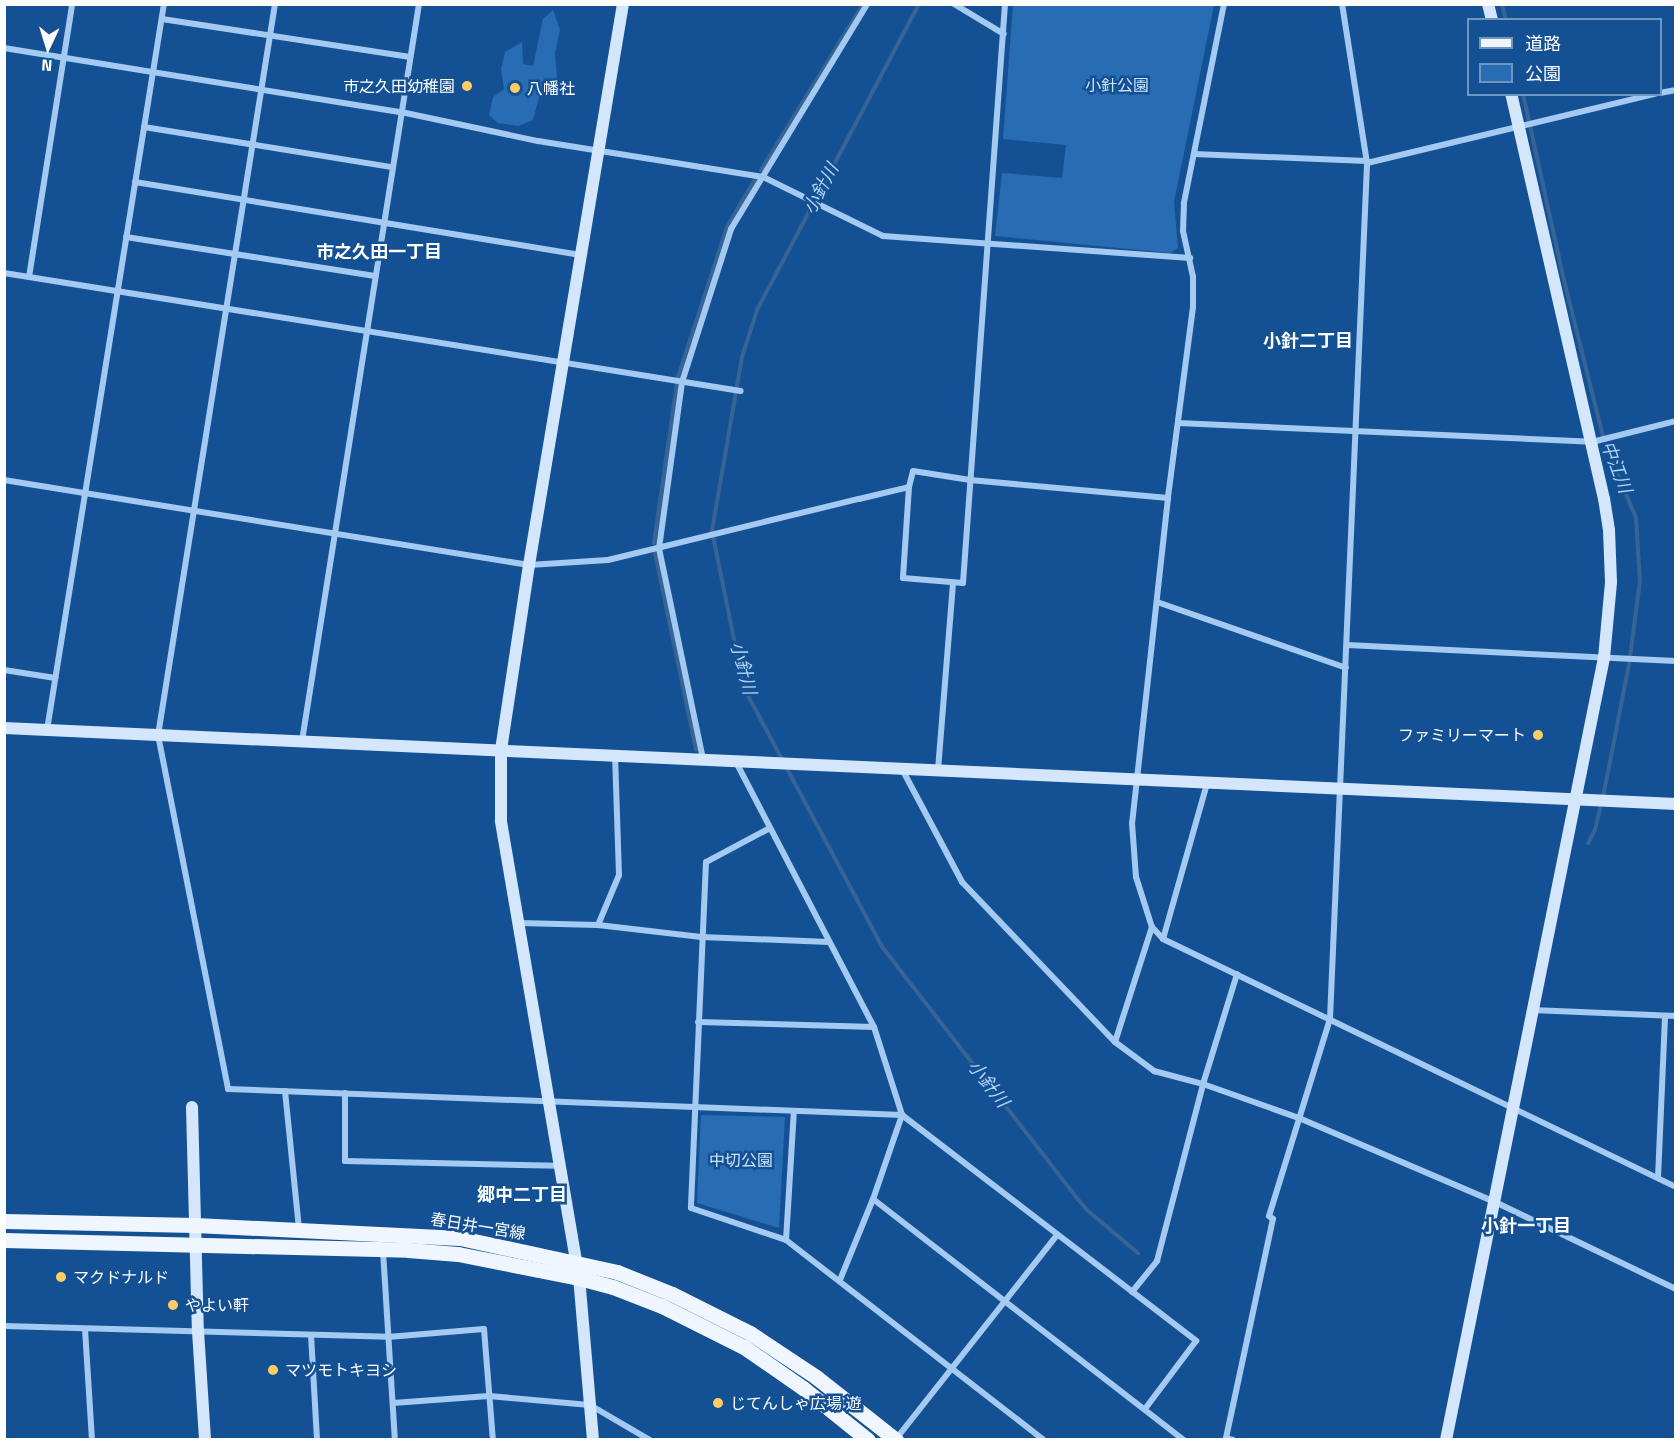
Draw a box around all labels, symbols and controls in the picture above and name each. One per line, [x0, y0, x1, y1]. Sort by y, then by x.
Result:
north arrow [18, 18, 78, 78]
legend [1467, 18, 1662, 96]
text: 道路 [1525, 30, 1561, 57]
text: N [40, 54, 53, 78]
text: 公園 [1525, 60, 1561, 87]
park label: 小針公園 [1085, 75, 1149, 95]
place label: 市之久田幼稚園 [343, 76, 455, 96]
place label: 八幡社 [527, 78, 575, 98]
marker: 市之久田幼稚園 [460, 79, 474, 93]
marker: 八幡社 [508, 81, 522, 95]
water label: 小針川 [799, 160, 843, 218]
district label: 市之久田一丁目 [316, 241, 442, 263]
district label: 小針二丁目 [1263, 330, 1353, 352]
water label: 中江川 [1596, 438, 1636, 496]
water label: 小針川 [726, 639, 760, 697]
place label: ファミリーマート [1398, 725, 1526, 745]
marker: ファミリーマート [1531, 728, 1545, 742]
water label: 小針川 [963, 1056, 1013, 1112]
park label: 中切公園 [709, 1150, 773, 1170]
district label: 郷中二丁目 [477, 1184, 567, 1206]
street label: 春日井一宮線 [429, 1209, 527, 1243]
district label: 小針一丁目 [1481, 1215, 1571, 1237]
place label: マクドナルド [73, 1267, 169, 1287]
marker: マクドナルド [54, 1270, 68, 1284]
place label: やよい軒 [185, 1295, 249, 1315]
marker: やよい軒 [166, 1298, 180, 1312]
place label: マツモトキヨシ [285, 1360, 397, 1380]
marker: マツモトキヨシ [266, 1363, 280, 1377]
place label: じてんしゃ広場 遊 [730, 1393, 862, 1413]
marker: じてんしゃ広場 遊 [711, 1396, 725, 1410]

